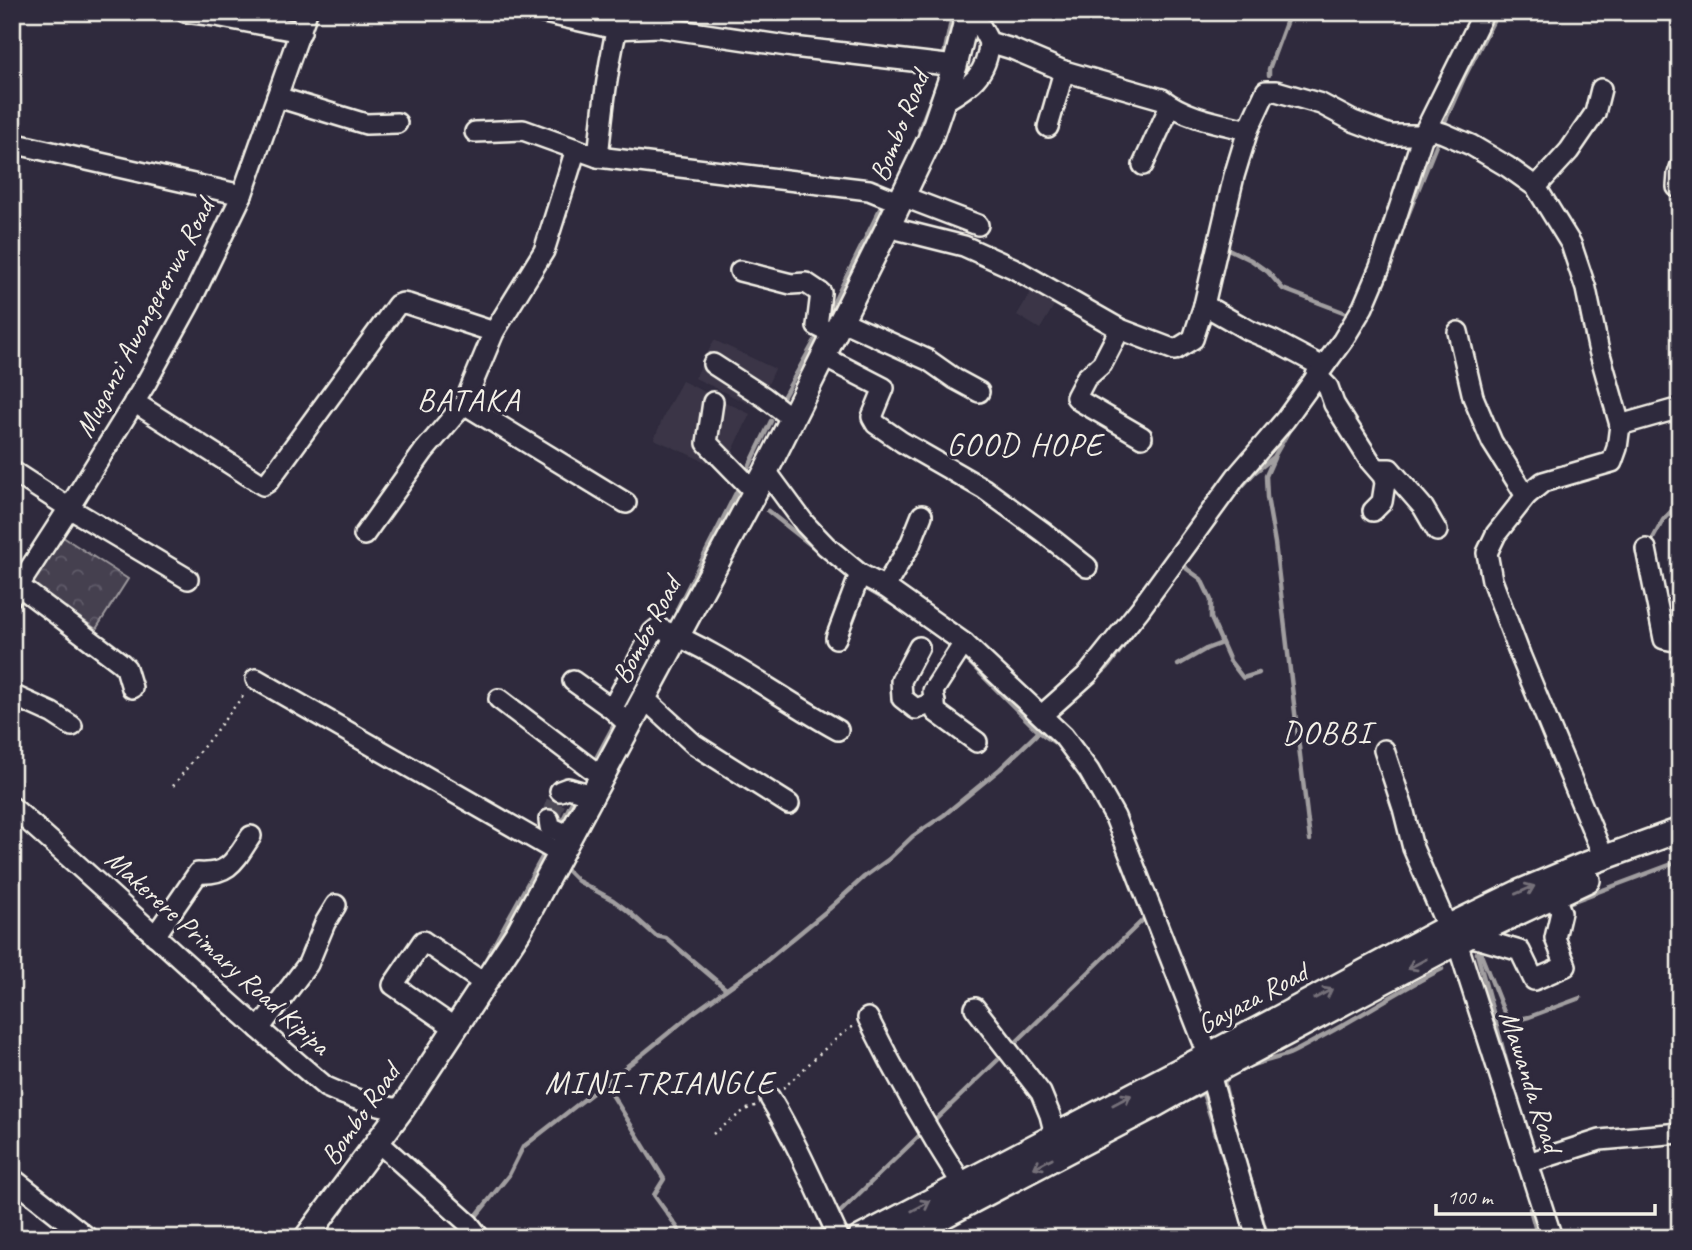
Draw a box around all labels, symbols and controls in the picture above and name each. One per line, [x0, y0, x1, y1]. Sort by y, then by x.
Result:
street label: Bombo Road [861, 62, 938, 186]
street label: Muganzi Awongererwa Road [66, 189, 223, 443]
district label: BATAKA [417, 379, 521, 420]
district label: GOOD HOPE [947, 424, 1106, 465]
street label: Bombo Road [603, 567, 691, 689]
district label: DOBBI [1282, 712, 1377, 753]
street label: Makerere Primary Road Kipipa [98, 842, 339, 1063]
one-way arrow [1514, 883, 1536, 896]
street label: Gayaza Road [1191, 952, 1317, 1042]
one-way arrow [1407, 957, 1427, 971]
one-way arrow [1312, 987, 1333, 1000]
street label: Mawanda Road [1492, 1006, 1572, 1160]
street label: Bombo Road [312, 1053, 410, 1172]
district label: MINI-TRIANGLE [545, 1062, 777, 1103]
one-way arrow [1111, 1092, 1132, 1106]
one-way arrow [1033, 1157, 1054, 1171]
scale bar [1436, 1173, 1655, 1217]
text: 100 m [1447, 1184, 1494, 1210]
one-way arrow [910, 1199, 930, 1213]

